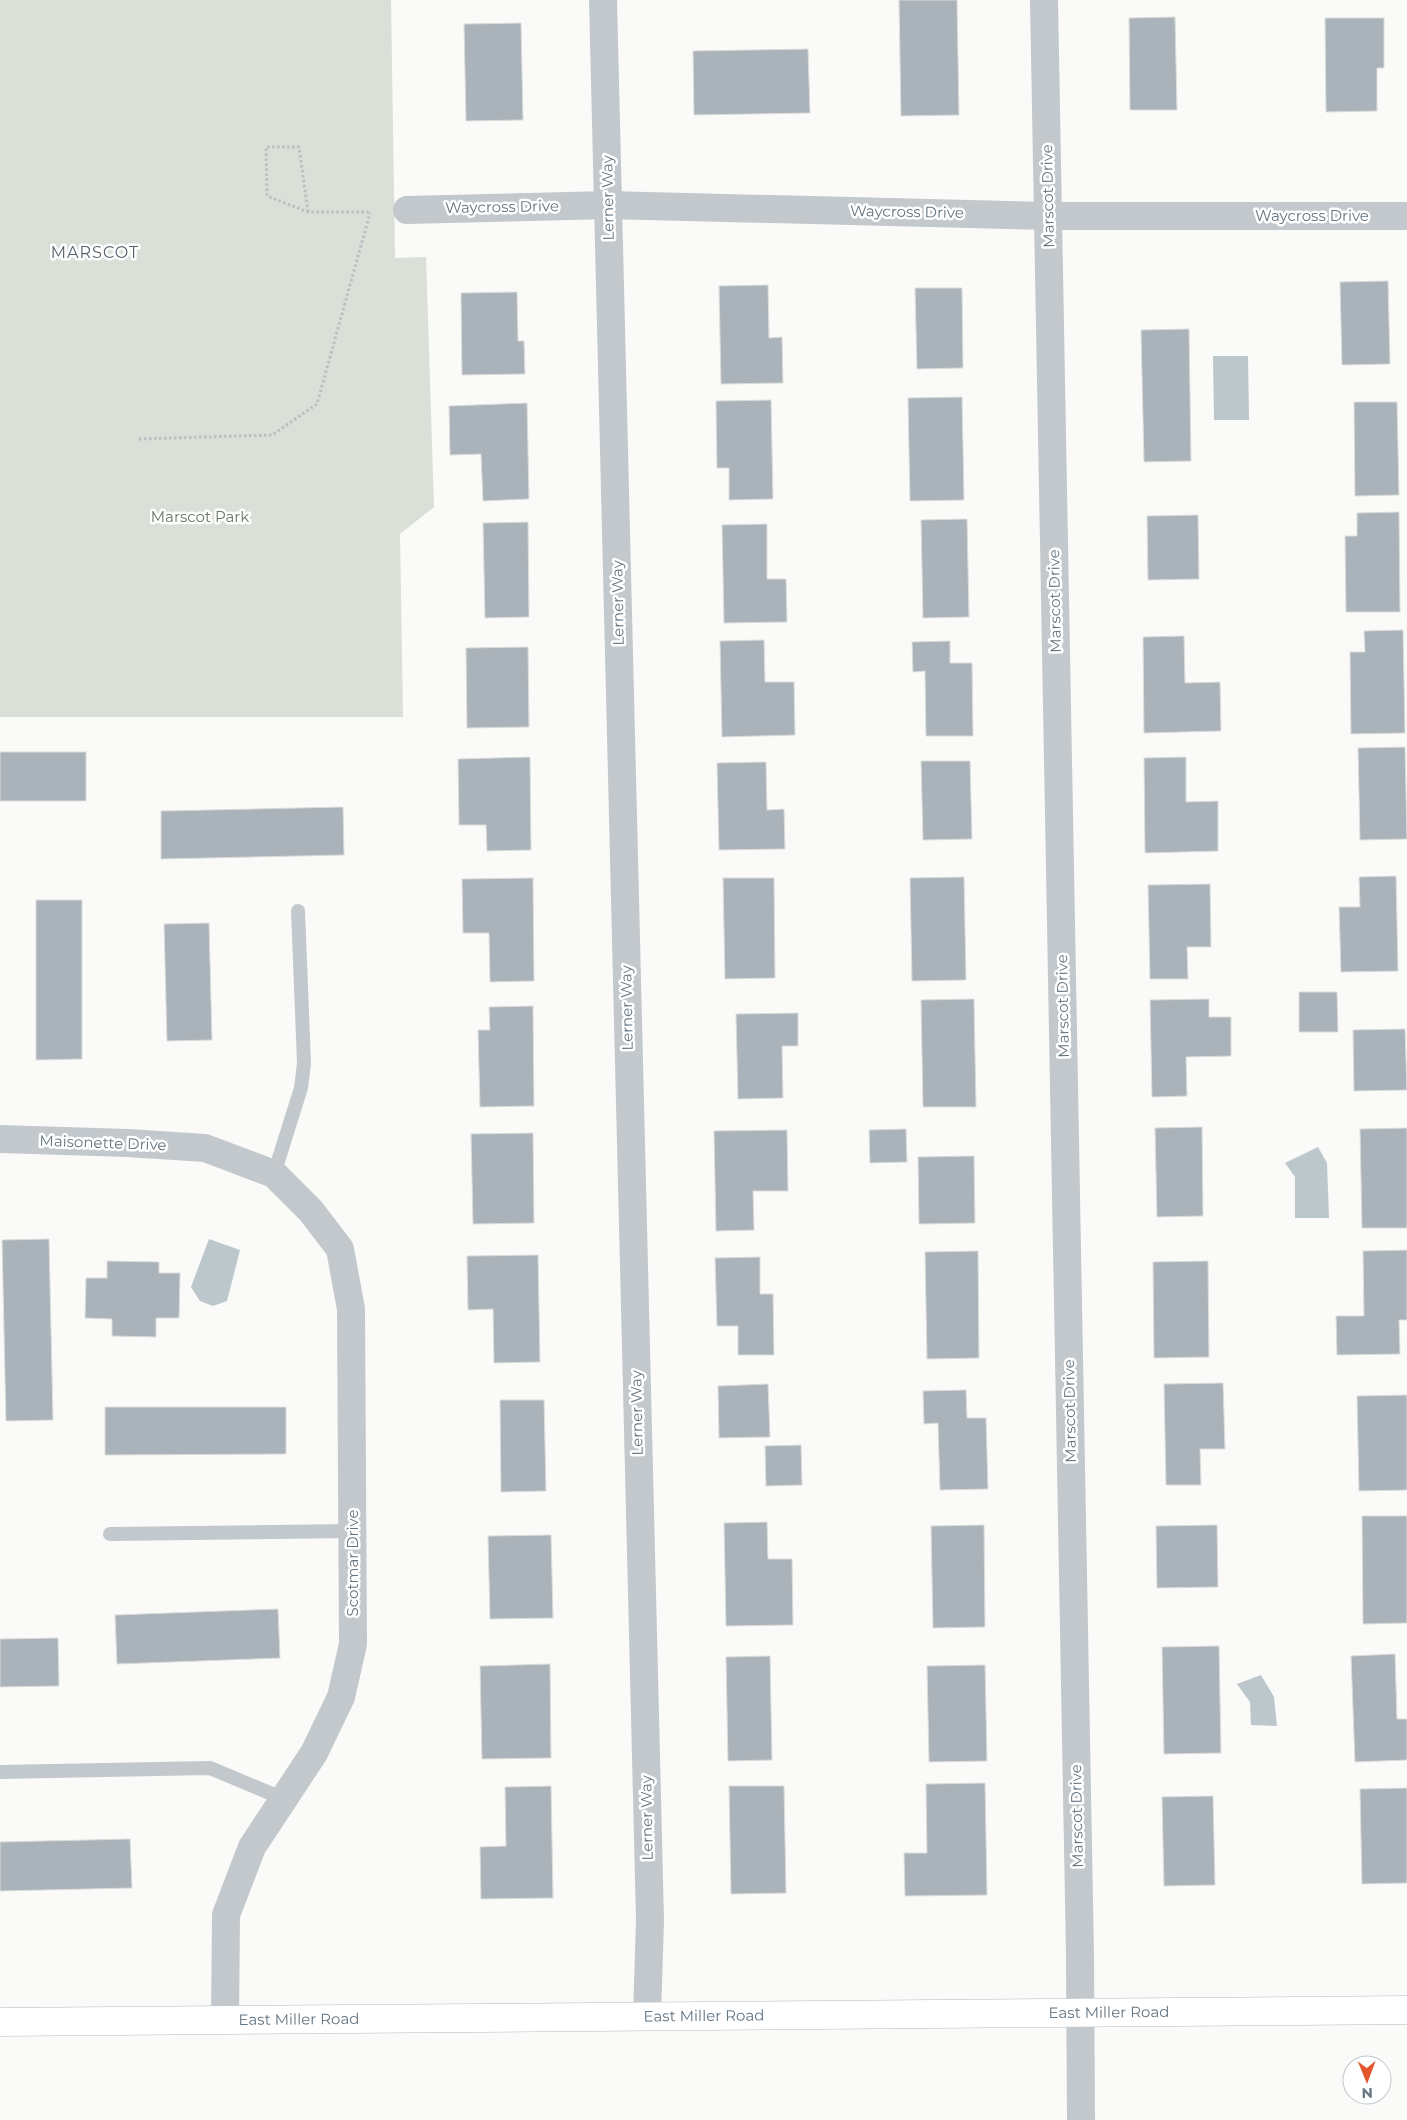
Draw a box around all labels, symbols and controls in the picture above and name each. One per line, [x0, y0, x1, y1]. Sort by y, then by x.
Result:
street label: Marscot Drive [1037, 144, 1058, 248]
street label: Lerner Way [597, 154, 618, 241]
street label: Waycross Drive [445, 196, 559, 217]
street label: Waycross Drive [850, 201, 964, 222]
street label: Waycross Drive [1255, 206, 1369, 225]
district label: MARSCOT [51, 243, 139, 262]
park label: Marscot Park [151, 507, 249, 526]
street label: Marscot Drive [1044, 549, 1065, 653]
street label: Lerner Way [607, 559, 628, 646]
street label: Marscot Drive [1052, 954, 1073, 1058]
street label: Lerner Way [616, 964, 637, 1051]
street label: Maisonette Drive [39, 1131, 167, 1154]
street label: Marscot Drive [1059, 1359, 1080, 1463]
street label: Lerner Way [626, 1369, 647, 1456]
street label: Scotmar Drive [343, 1509, 362, 1617]
street label: Marscot Drive [1066, 1764, 1087, 1868]
street label: Lerner Way [636, 1774, 657, 1861]
street label: East Miller Road [1048, 2002, 1169, 2022]
street label: East Miller Road [643, 2005, 764, 2026]
street label: East Miller Road [238, 2009, 360, 2029]
north arrow [1342, 2055, 1392, 2105]
text: N [1361, 2084, 1373, 2102]

